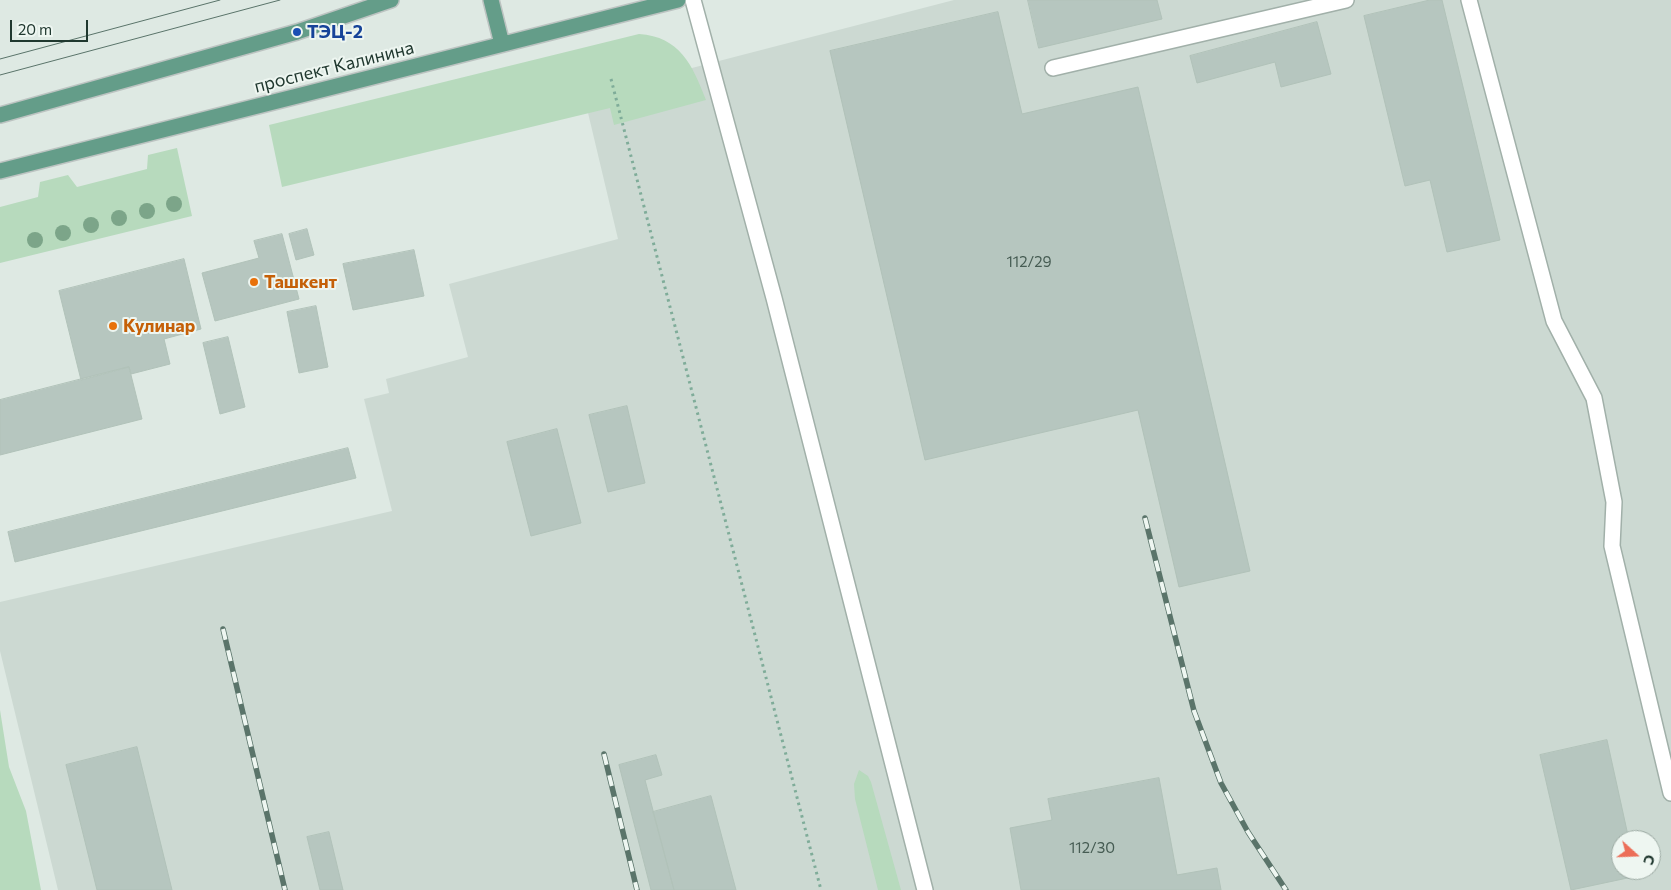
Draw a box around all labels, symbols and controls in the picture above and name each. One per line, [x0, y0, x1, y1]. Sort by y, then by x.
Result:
scale bar [12, 10, 90, 42]
text: 20 m [18, 20, 52, 38]
place label: ТЭЦ-2 [307, 21, 363, 43]
marker: ТЭЦ-2 [291, 26, 303, 38]
street label: проспект Калинина [252, 37, 416, 97]
house number: 112/29 [1006, 253, 1052, 271]
place label: Ташкент [264, 271, 337, 293]
marker: Ташкент [248, 276, 260, 288]
place label: Кулинар [123, 315, 195, 337]
marker: Кулинар [107, 320, 119, 332]
north arrow [1611, 830, 1661, 880]
house number: 112/30 [1069, 839, 1115, 857]
text: С [1640, 853, 1659, 867]

